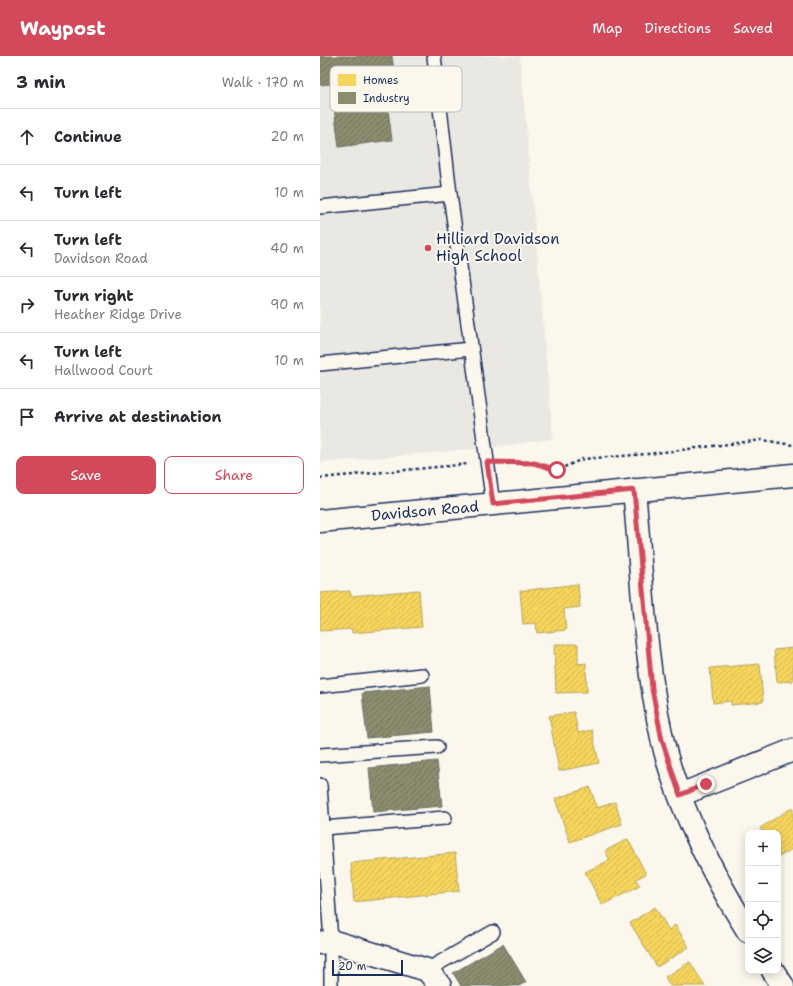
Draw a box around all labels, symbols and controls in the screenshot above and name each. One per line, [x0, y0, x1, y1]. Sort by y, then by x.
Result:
text: Waypost [20, 16, 105, 41]
text: Map [593, 19, 623, 37]
text: Directions [645, 19, 711, 37]
text: Saved [733, 19, 773, 37]
legend [330, 66, 462, 112]
text: 3 min [16, 71, 66, 93]
text: Homes [363, 73, 399, 88]
text: Walk · 170 m [222, 74, 304, 91]
text: Industry [363, 91, 410, 106]
icon: ahead [16, 126, 38, 148]
text: Continue [54, 127, 122, 147]
text: 20 m [271, 128, 304, 145]
icon: left [16, 182, 38, 204]
text: Turn left [54, 183, 122, 203]
text: 10 m [274, 184, 304, 201]
place label: Hilliard Davidson High School [436, 229, 559, 266]
text: Turn left [54, 230, 122, 250]
icon: left [16, 238, 38, 260]
text: 40 m [270, 240, 304, 257]
marker: Hilliard Davidson High School [423, 243, 433, 253]
text: Davidson Road [54, 250, 148, 267]
text: Turn right [54, 286, 134, 306]
icon: right [16, 294, 38, 316]
text: 90 m [270, 296, 304, 313]
text: Heather Ridge Drive [54, 306, 182, 323]
text: Turn left [54, 342, 122, 362]
icon: left [16, 350, 38, 372]
text: 10 m [274, 352, 304, 369]
text: Hallwood Court [54, 362, 153, 379]
icon: arrive [16, 406, 38, 428]
text: Arrive at destination [54, 407, 222, 427]
button: Save [16, 456, 156, 494]
button: Share [164, 456, 304, 494]
route start [548, 461, 566, 479]
street label: Davidson Road [370, 496, 480, 526]
route end [697, 775, 715, 793]
map controls [745, 830, 781, 974]
button: + [745, 830, 781, 866]
button: − [745, 866, 781, 902]
button: locate [745, 902, 781, 938]
button: layers [745, 938, 781, 974]
scale bar [332, 958, 403, 977]
text: 20 m [338, 959, 366, 974]

